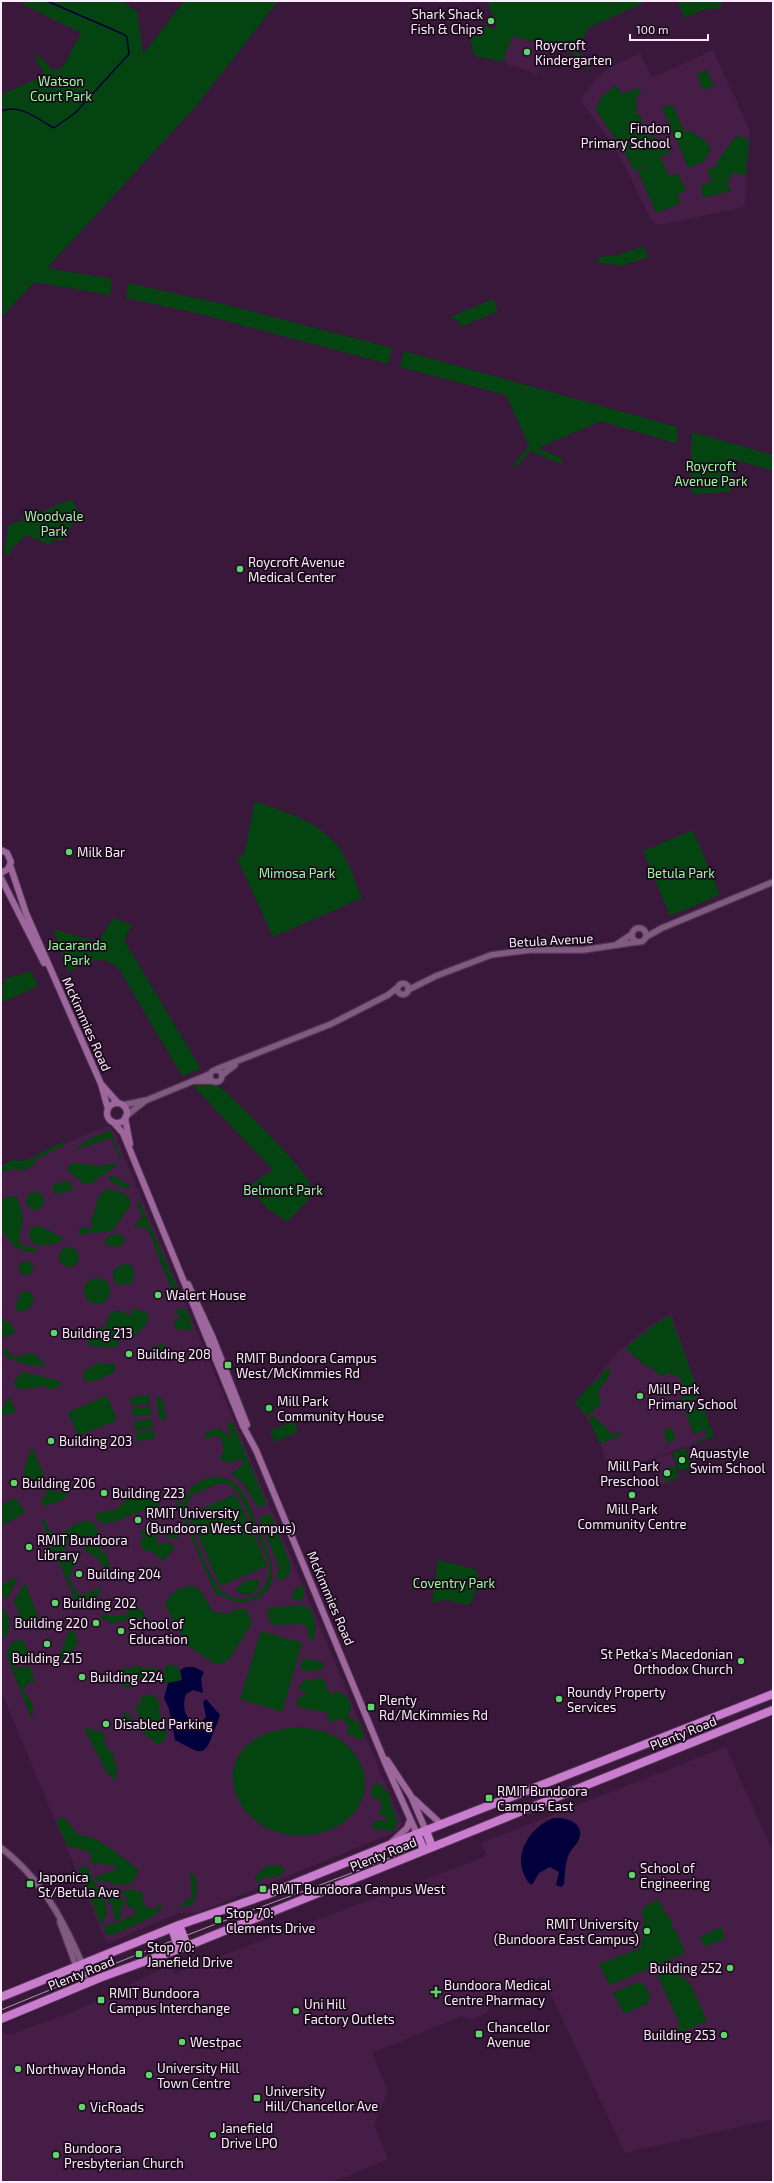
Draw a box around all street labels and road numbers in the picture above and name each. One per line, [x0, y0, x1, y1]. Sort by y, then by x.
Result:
street label: Betula Avenue [508, 930, 594, 950]
street label: McKimmies Road [59, 975, 115, 1073]
street label: McKimmies Road [304, 1548, 358, 1648]
street label: Plenty Road [647, 1712, 719, 1754]
street label: Plenty Road [347, 1833, 419, 1875]
street label: Plenty Road [45, 1952, 117, 1994]

